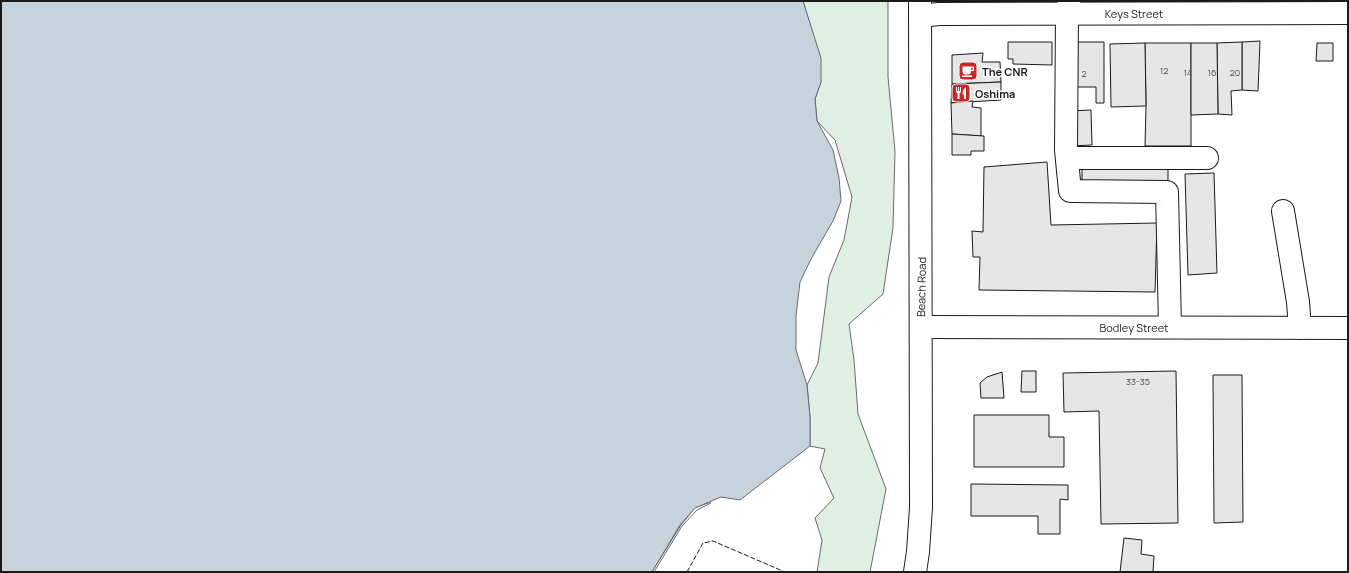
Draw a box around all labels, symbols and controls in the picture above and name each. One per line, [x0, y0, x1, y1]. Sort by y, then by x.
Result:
street label: Keys Street [1105, 6, 1163, 21]
cafe icon: The CNR [957, 60, 979, 82]
place label: The CNR [982, 64, 1028, 79]
house number: 12 [1160, 64, 1168, 77]
house number: 14 [1184, 66, 1192, 79]
house number: 16 [1207, 66, 1217, 79]
house number: 20 [1230, 66, 1240, 79]
house number: 2 [1081, 67, 1087, 80]
restaurant icon: Oshima [950, 82, 972, 104]
place label: Oshima [975, 86, 1015, 101]
street label: Beach Road [913, 257, 929, 317]
street label: Bodley Street [1100, 320, 1168, 335]
house number: 33-35 [1126, 375, 1150, 388]

